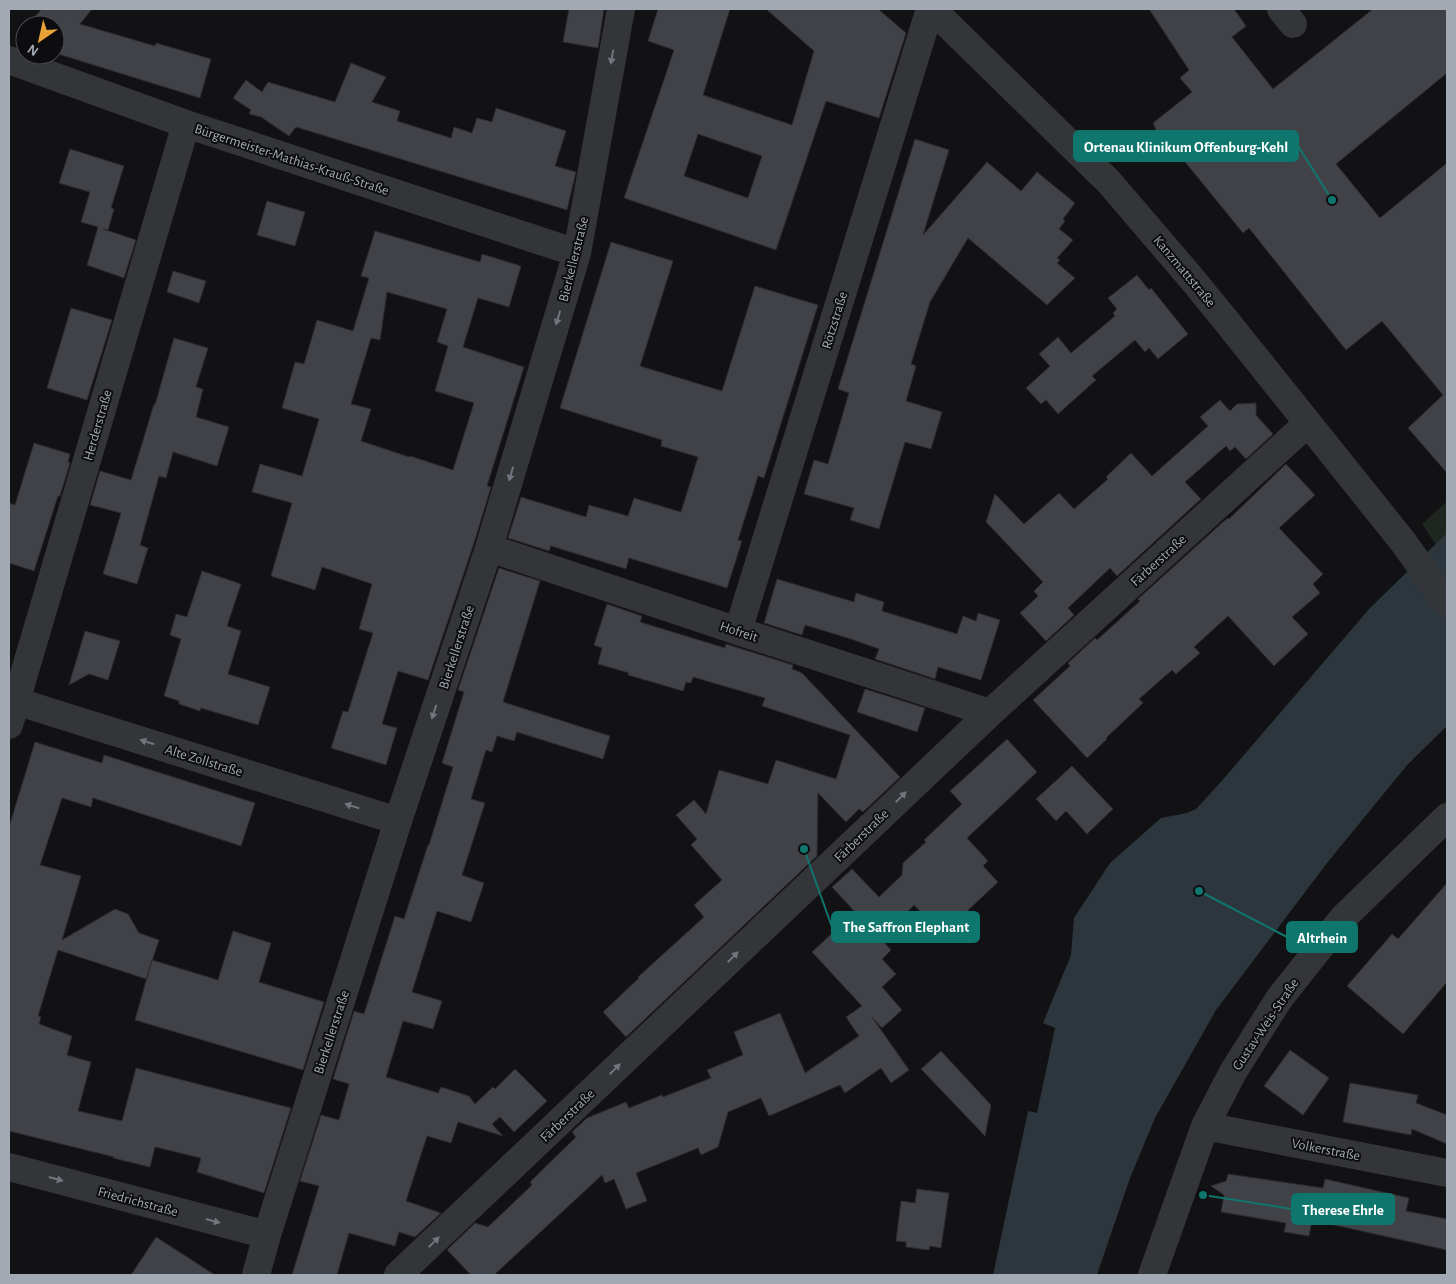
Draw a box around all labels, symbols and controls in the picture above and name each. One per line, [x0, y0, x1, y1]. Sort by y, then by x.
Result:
north arrow [15, 15, 65, 65]
text: N [25, 41, 41, 58]
one-way arrow [608, 49, 616, 65]
street label: Bürgermeister-Mathias-Krauß-Straße [193, 122, 391, 198]
callout: Ortenau Klinikum Offenburg-Kehl [1074, 131, 1298, 161]
text: Ortenau Klinikum Offenburg-Kehl [1084, 140, 1288, 155]
street label: Bierkellerstraße [557, 215, 591, 303]
street label: Kanzmattstraße [1151, 233, 1218, 310]
street label: Rötzstraße [820, 290, 850, 351]
one-way arrow [554, 311, 562, 326]
street label: Herderstraße [81, 388, 115, 462]
one-way arrow [507, 467, 515, 482]
street label: Färberstraße [1128, 532, 1189, 589]
street label: Bierkellerstraße [437, 604, 477, 691]
street label: Hofreit [718, 619, 760, 645]
one-way arrow [430, 705, 438, 720]
one-way arrow [139, 738, 154, 745]
street label: Alte Zollstraße [163, 743, 244, 779]
one-way arrow [895, 791, 907, 803]
one-way arrow [344, 802, 359, 810]
street label: Färberstraße [832, 807, 892, 865]
callout: The Saffron Elephant [832, 912, 979, 942]
text: The Saffron Elephant [843, 920, 969, 935]
callout: Altrhein [1287, 922, 1357, 952]
text: Altrhein [1297, 931, 1347, 946]
one-way arrow [726, 951, 738, 963]
street label: Gustav-Weis-Straße [1230, 976, 1302, 1073]
street label: Bierkellerstraße [312, 989, 352, 1076]
one-way arrow [608, 1063, 620, 1075]
street label: Färberstraße [538, 1087, 598, 1145]
street label: Volkerstraße [1290, 1136, 1361, 1163]
one-way arrow [48, 1175, 63, 1183]
street label: Friedrichstraße [96, 1185, 179, 1219]
callout: Therese Ehrle [1292, 1194, 1394, 1224]
text: Therese Ehrle [1302, 1203, 1384, 1218]
one-way arrow [206, 1217, 221, 1225]
one-way arrow [427, 1236, 439, 1248]

